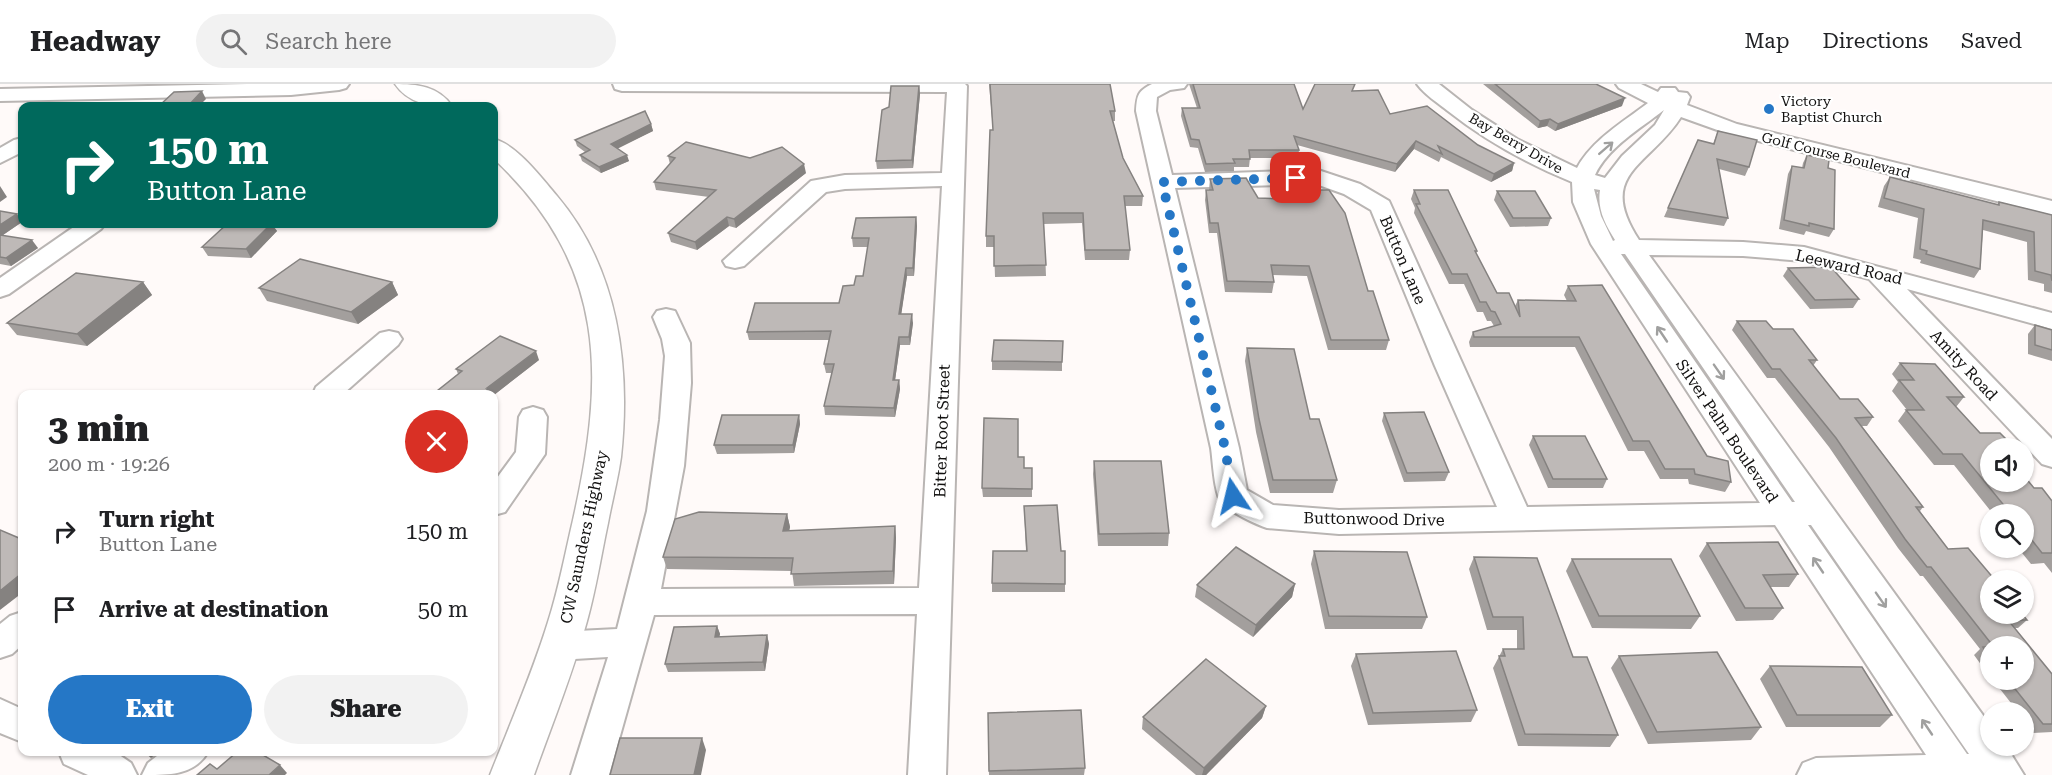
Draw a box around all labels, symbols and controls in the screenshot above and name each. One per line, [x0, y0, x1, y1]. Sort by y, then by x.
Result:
search box [196, 14, 616, 68]
text: Headway [30, 25, 160, 58]
icon: search [217, 25, 250, 58]
text: Search here [265, 29, 391, 54]
text: Map [1745, 29, 1789, 53]
text: Directions [1822, 29, 1928, 53]
text: Saved [1961, 29, 2022, 53]
place label: Victory Baptist Church [1781, 93, 1882, 125]
marker: Victory Baptist Church [1762, 102, 1776, 116]
street label: Bay Berry Drive [1466, 110, 1566, 176]
text: 150 m [147, 125, 269, 174]
icon: right [48, 126, 126, 204]
street label: Golf Course Boulevard [1760, 129, 1912, 181]
one-way arrow [1599, 141, 1614, 155]
pin [1270, 152, 1321, 203]
icon: arrive [1279, 161, 1312, 194]
text: Button Lane [147, 175, 306, 207]
street label: Button Lane [1376, 213, 1430, 307]
street label: Leeward Road [1794, 245, 1904, 289]
one-way arrow [1656, 326, 1668, 342]
street label: Amity Road [1926, 326, 2002, 404]
street label: Silver Palm Boulevard [1672, 356, 1782, 506]
one-way arrow [1713, 363, 1725, 380]
street label: Bitter Root Street [930, 364, 954, 498]
text: 3 min [48, 408, 149, 450]
button: close [405, 410, 468, 473]
map controls [1980, 438, 2034, 756]
button: sound [1980, 438, 2034, 492]
street label: CW Saunders Highway [556, 448, 612, 625]
text: 200 m · 19:26 [48, 452, 170, 476]
position arrow [1201, 464, 1265, 528]
button: search [1980, 504, 2034, 558]
text: Turn right [99, 507, 214, 532]
street label: Buttonwood Drive [1303, 508, 1445, 530]
icon: right [48, 515, 81, 548]
text: 150 m [405, 519, 468, 544]
text: Button Lane [99, 532, 217, 556]
one-way arrow [1812, 558, 1824, 574]
button: layers [1980, 570, 2034, 624]
one-way arrow [1875, 591, 1887, 607]
icon: arrive [48, 593, 81, 626]
text: Arrive at destination [99, 597, 328, 622]
text: 50 m [418, 597, 468, 622]
button: + [1980, 636, 2034, 690]
button: Exit [48, 675, 252, 744]
button: Share [264, 675, 468, 744]
button: − [1980, 702, 2034, 756]
one-way arrow [1921, 718, 1934, 735]

